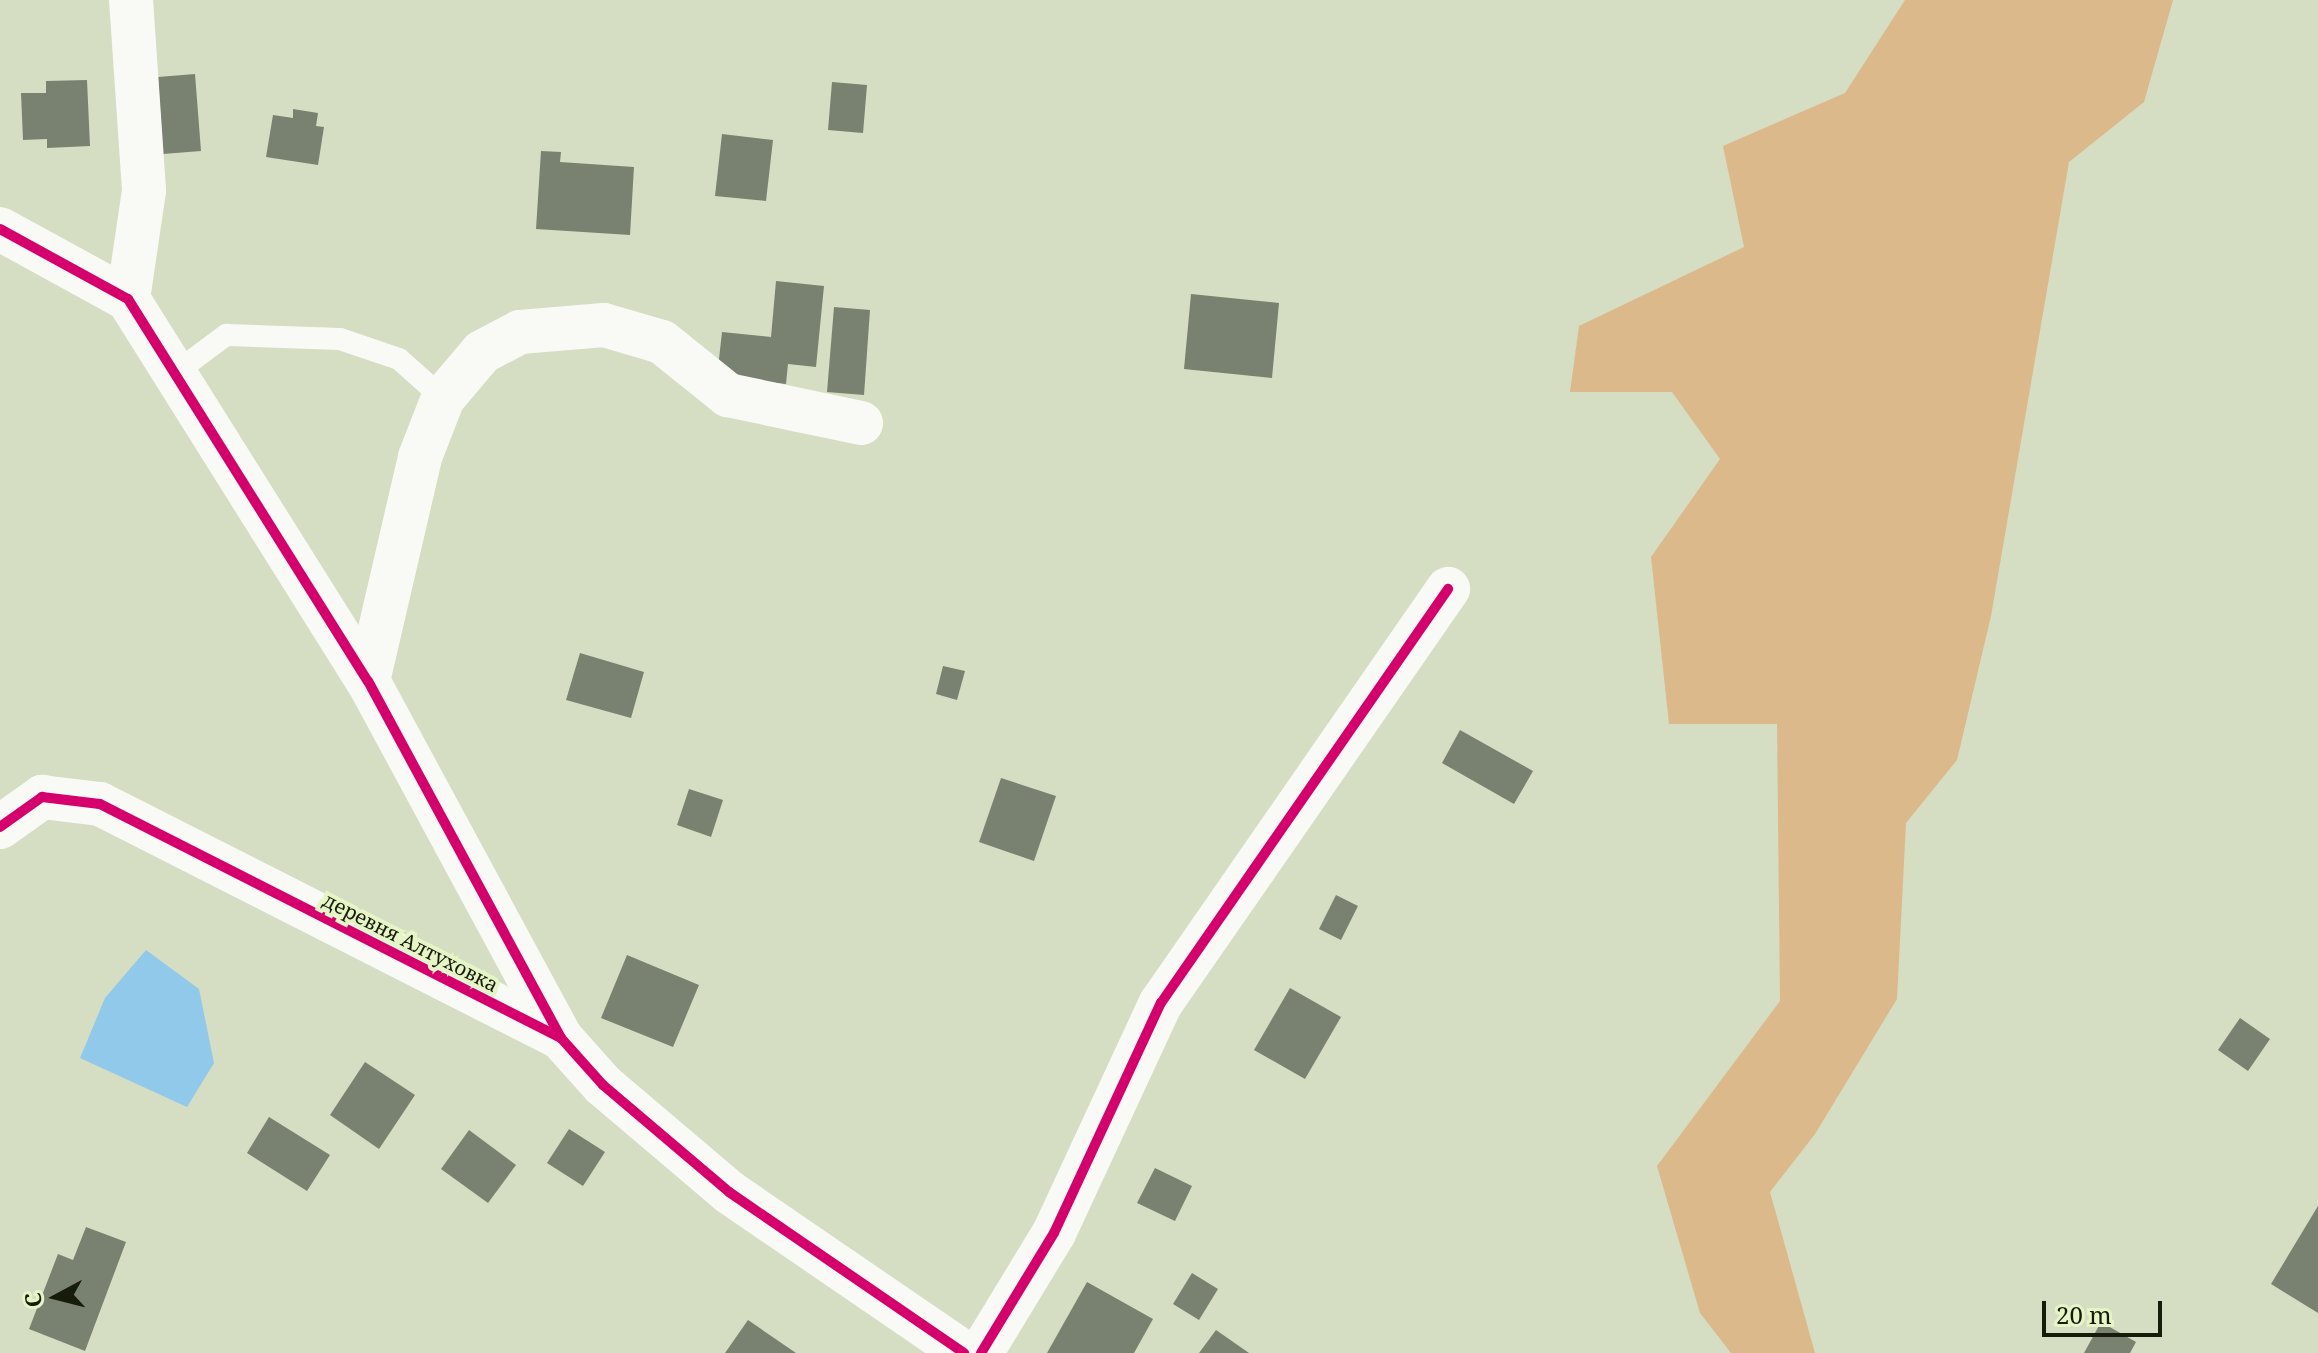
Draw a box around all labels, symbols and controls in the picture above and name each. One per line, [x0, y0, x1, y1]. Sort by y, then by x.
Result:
street label: деревня Алтуховка [319, 887, 503, 997]
north arrow [16, 1257, 96, 1337]
scale bar [2046, 1285, 2166, 1335]
text: С [16, 1291, 48, 1309]
text: 20 m [2056, 1298, 2112, 1331]

